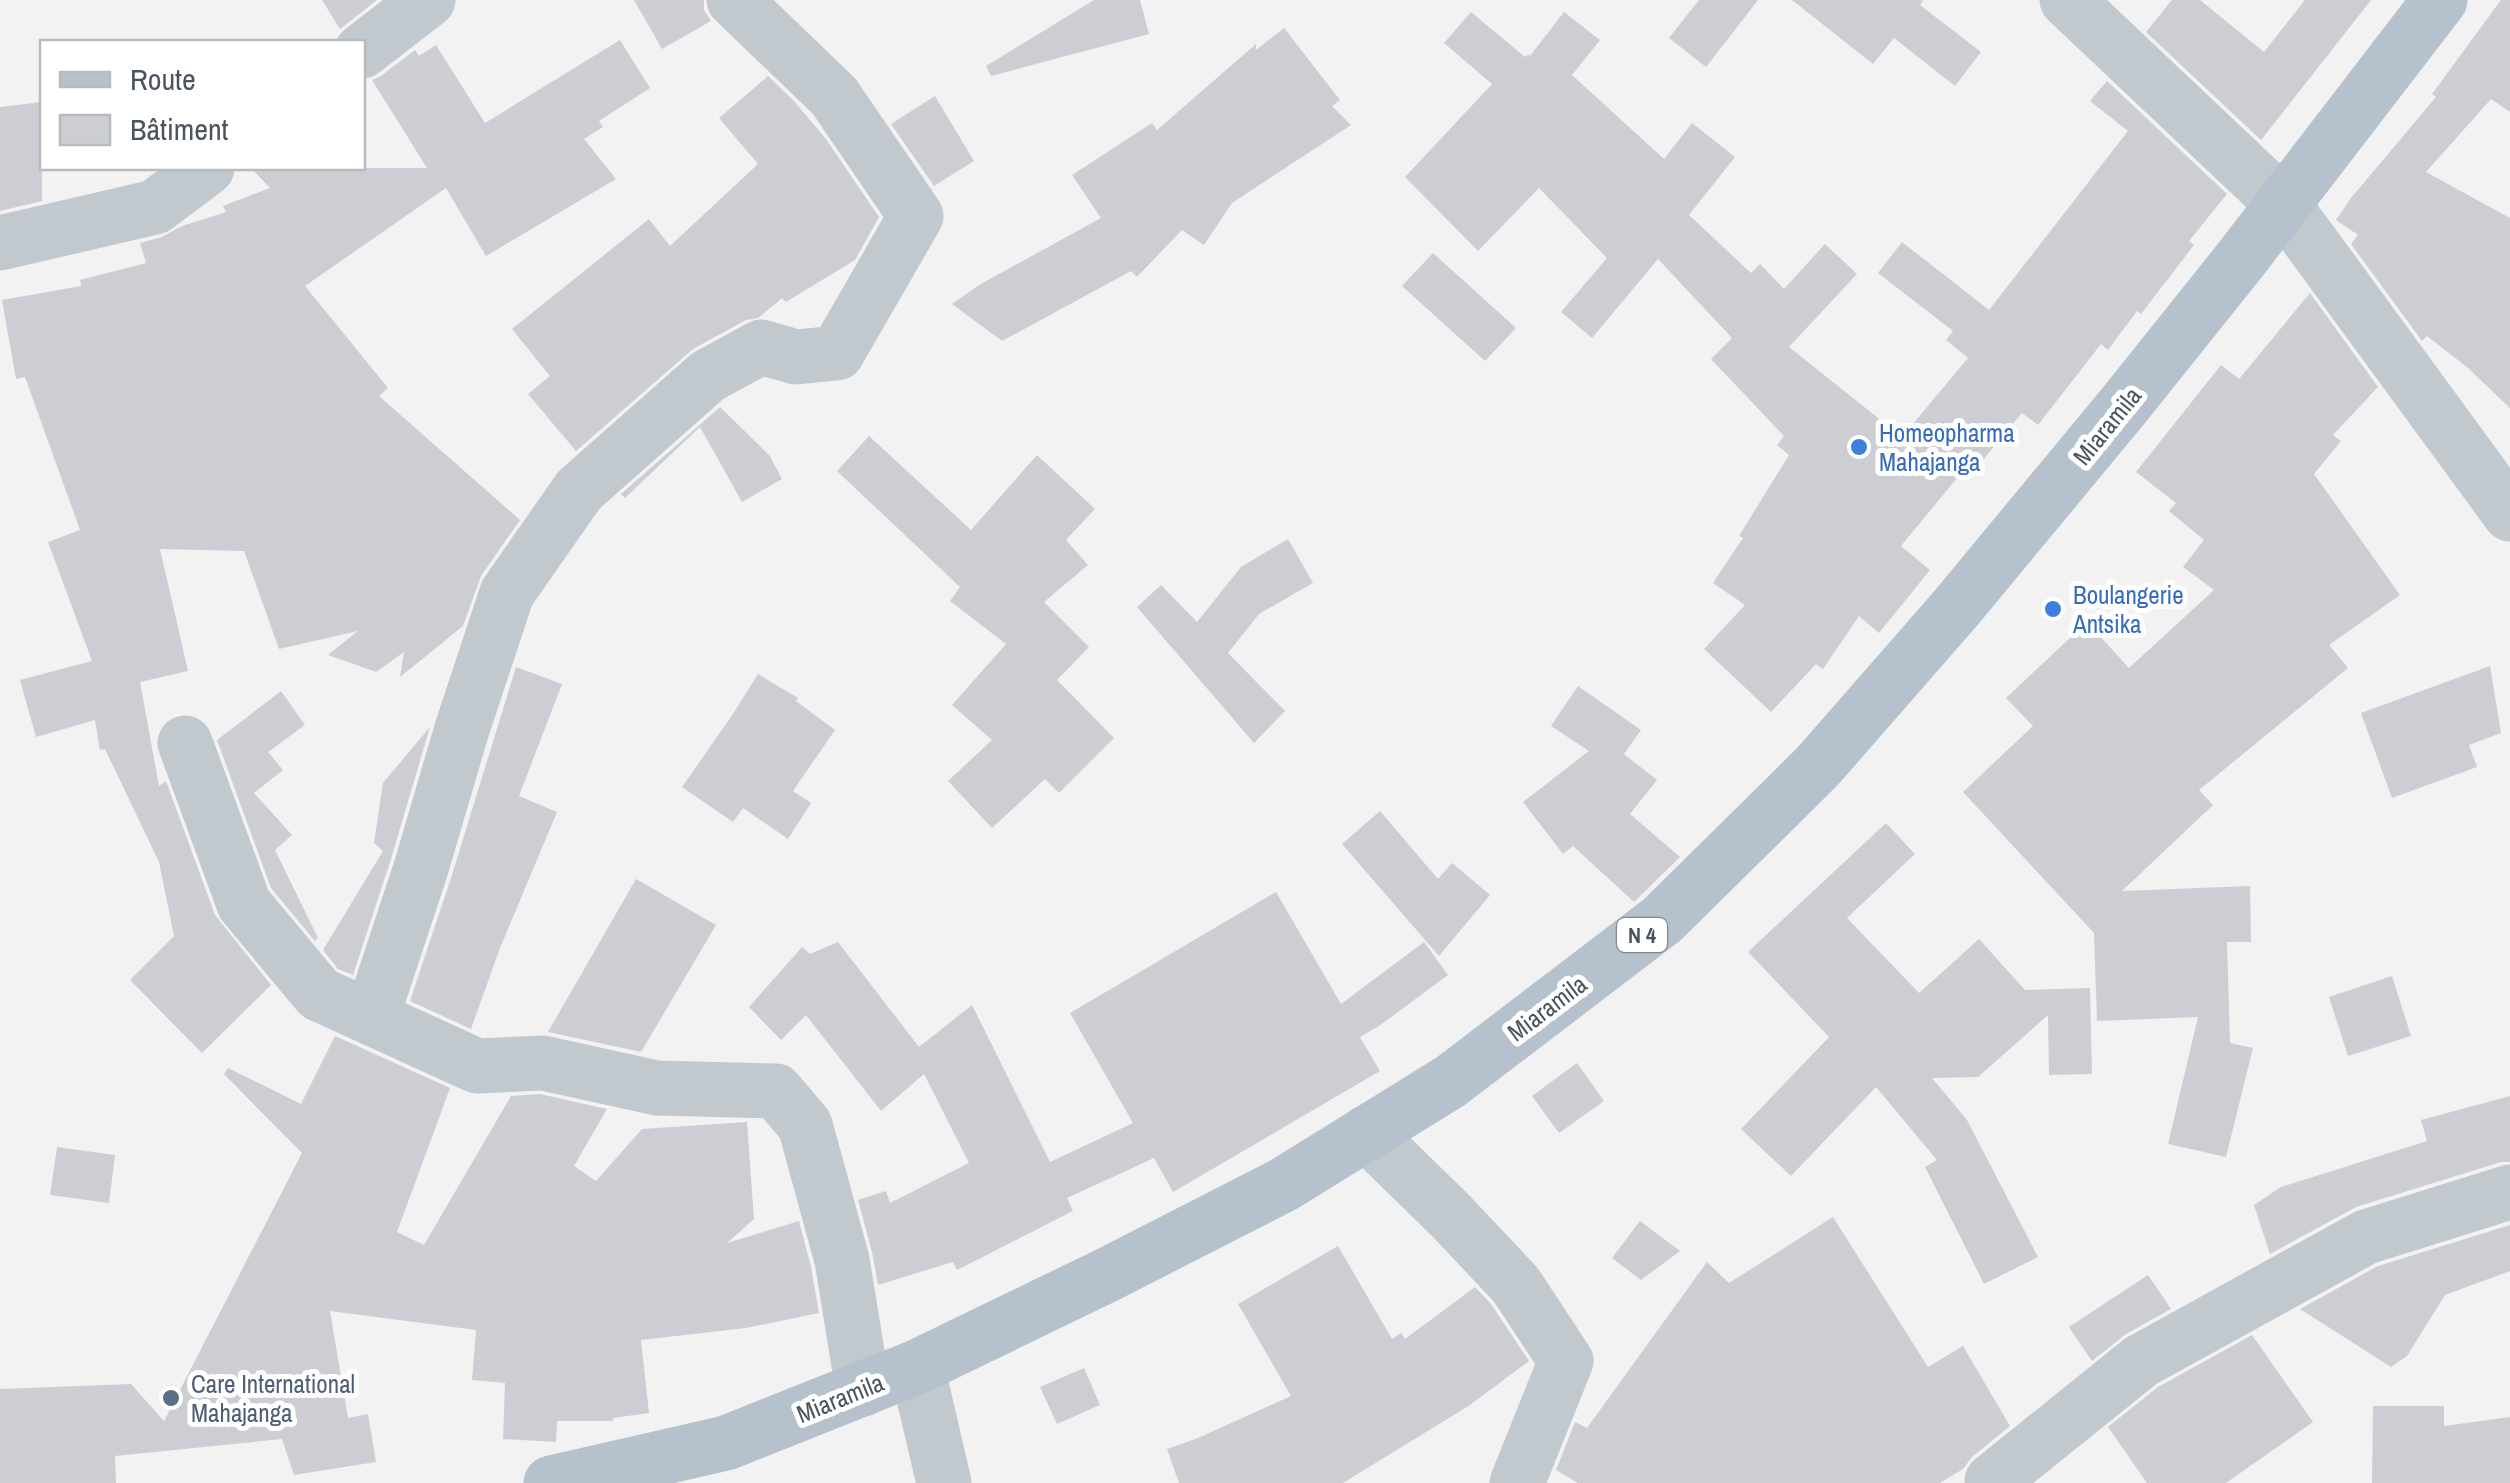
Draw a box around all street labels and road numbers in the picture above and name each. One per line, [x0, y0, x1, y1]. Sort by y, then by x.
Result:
street label: Miaramila [2065, 379, 2149, 472]
road number: N 4 [1617, 918, 1667, 952]
street label: Miaramila [1500, 967, 1594, 1049]
street label: Miaramila [791, 1365, 889, 1431]

